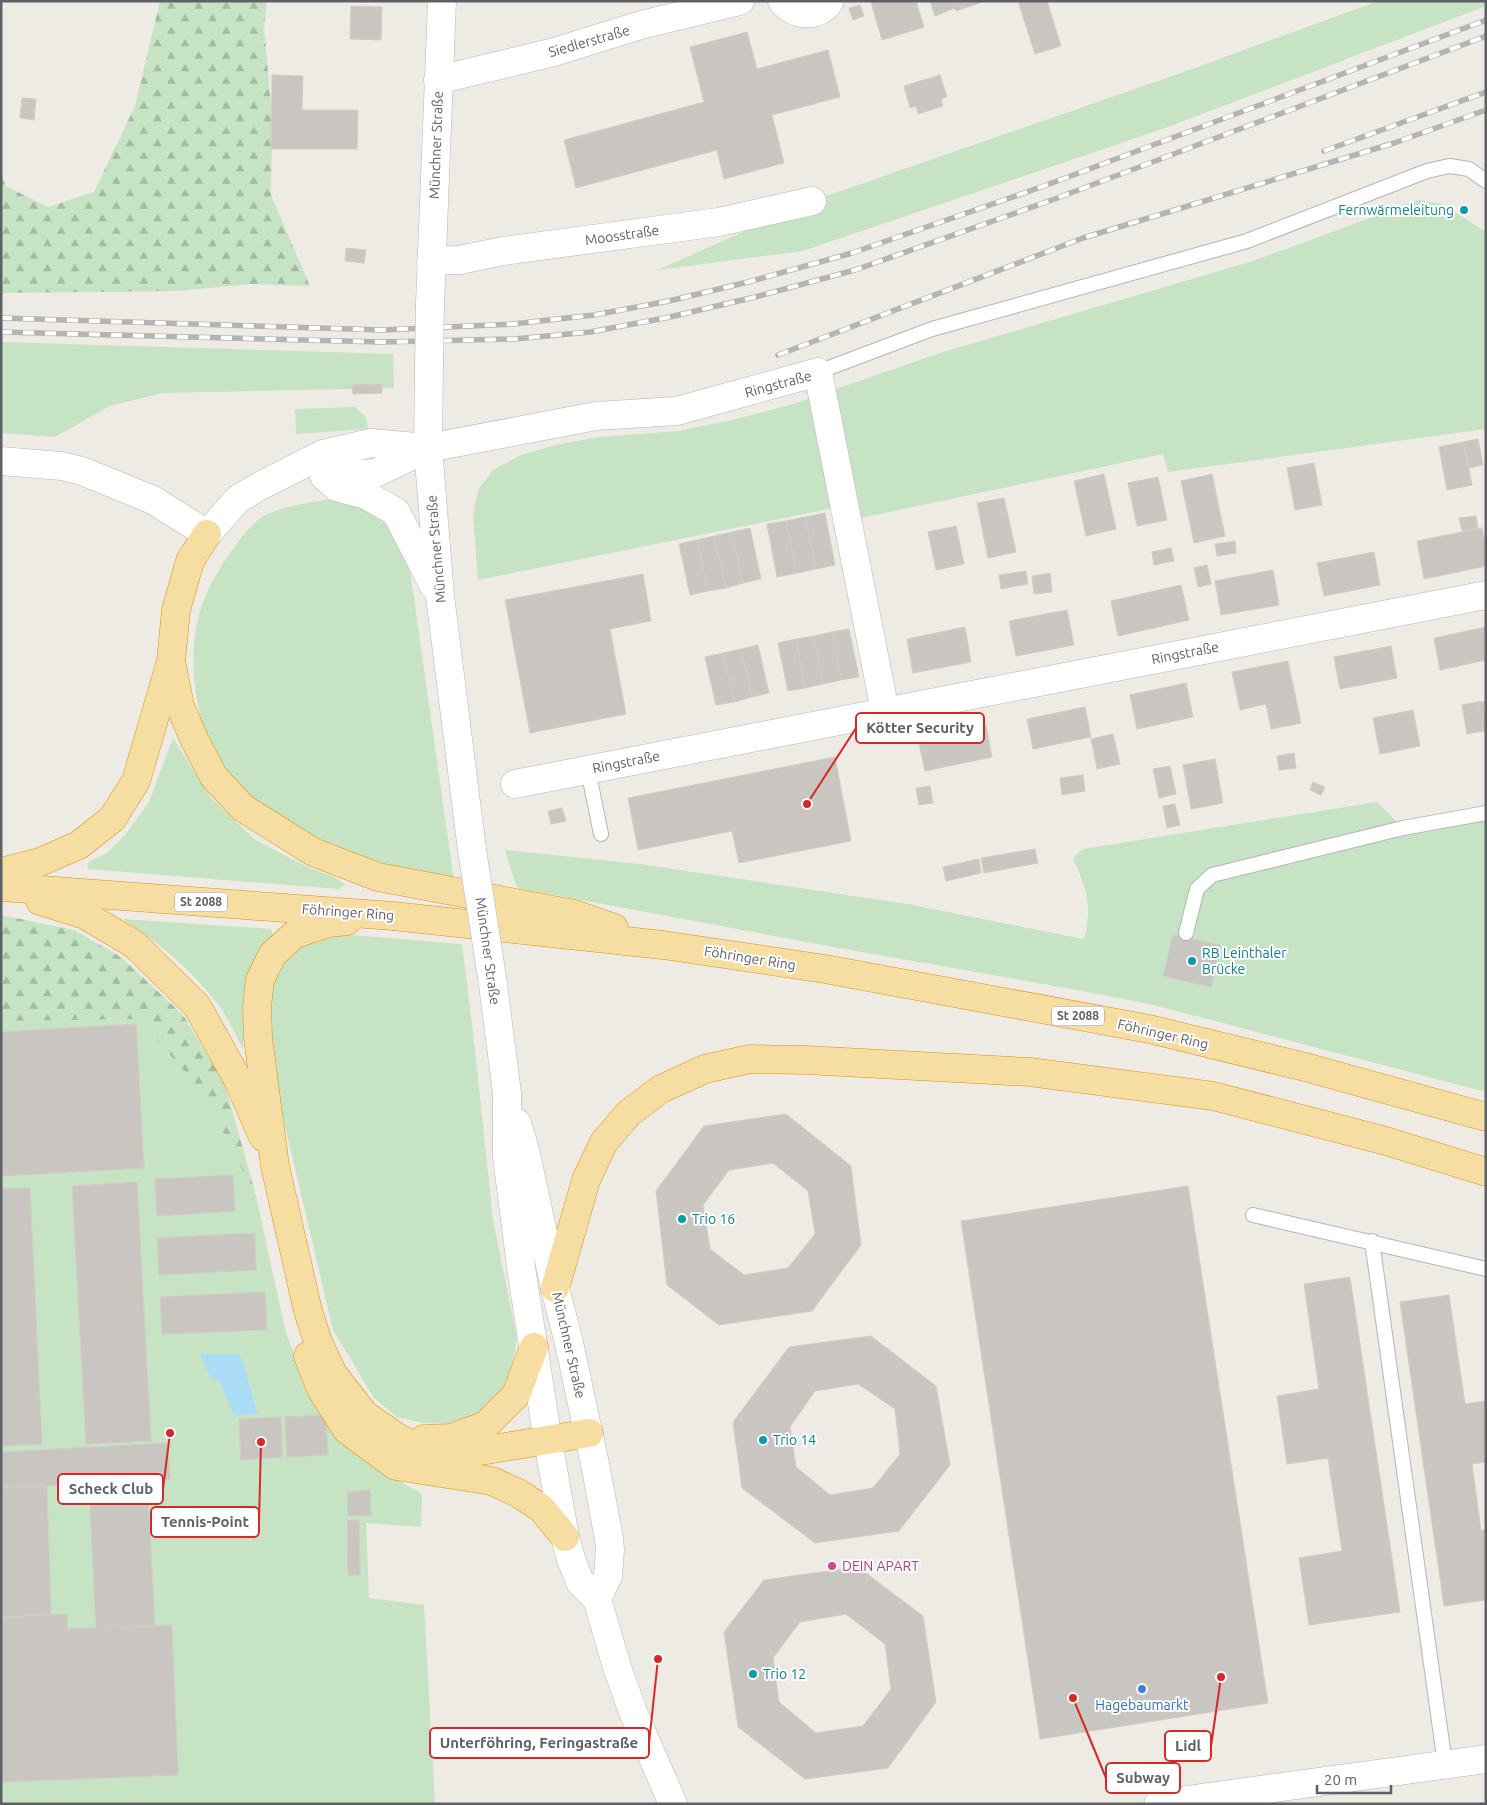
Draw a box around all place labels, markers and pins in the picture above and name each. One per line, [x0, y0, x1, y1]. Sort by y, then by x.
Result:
place label: Fernwärmeleitung [1338, 202, 1454, 218]
marker: Fernwärmeleitung [1458, 204, 1470, 216]
callout: Kötter Security [856, 713, 984, 743]
place label: RB Leinthaler Brücke [1202, 945, 1287, 977]
marker: RB Leinthaler Brücke [1186, 955, 1198, 967]
place label: Trio 16 [692, 1211, 735, 1227]
marker: Trio 16 [676, 1213, 688, 1225]
place label: Trio 14 [773, 1432, 816, 1448]
marker: Trio 14 [757, 1434, 769, 1446]
callout: Scheck Club [58, 1474, 163, 1504]
callout: Tennis-Point [151, 1507, 259, 1537]
place label: DEIN APART [842, 1558, 919, 1574]
marker: DEIN APART [826, 1560, 838, 1572]
place label: Trio 12 [763, 1666, 806, 1682]
marker: Trio 12 [747, 1668, 759, 1680]
marker: Hagebaumarkt [1136, 1683, 1148, 1695]
place label: Hagebaumarkt [1095, 1697, 1189, 1713]
callout: Unterföhring, Feringastraße [430, 1728, 649, 1758]
callout: Lidl [1165, 1731, 1211, 1761]
callout: Subway [1106, 1763, 1180, 1793]

